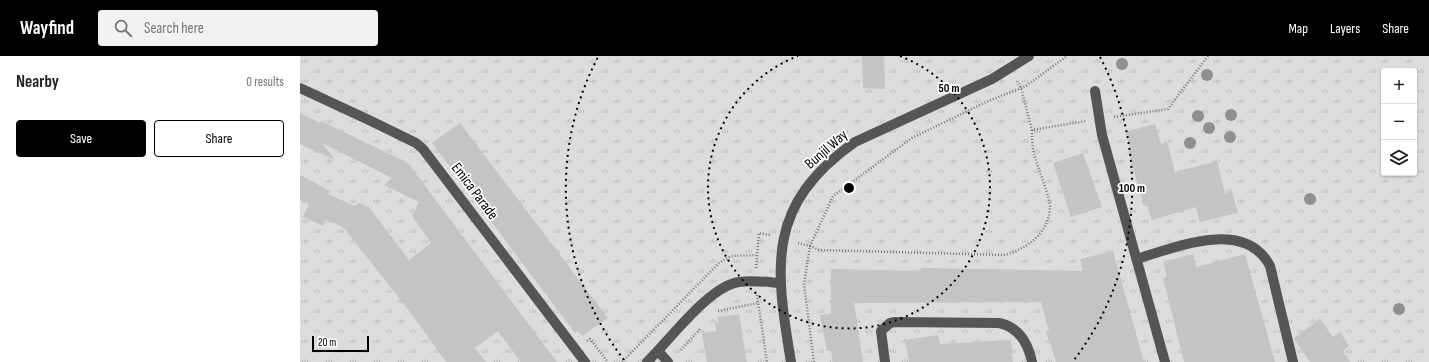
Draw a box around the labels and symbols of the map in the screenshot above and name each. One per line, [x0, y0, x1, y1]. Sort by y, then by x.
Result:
text: 50 m [939, 81, 959, 96]
street label: Bunjil Way [801, 125, 852, 173]
street label: Emica Parade [447, 159, 502, 224]
centre of rings [842, 181, 856, 195]
text: 100 m [1119, 181, 1145, 196]
scale bar [312, 334, 369, 353]

